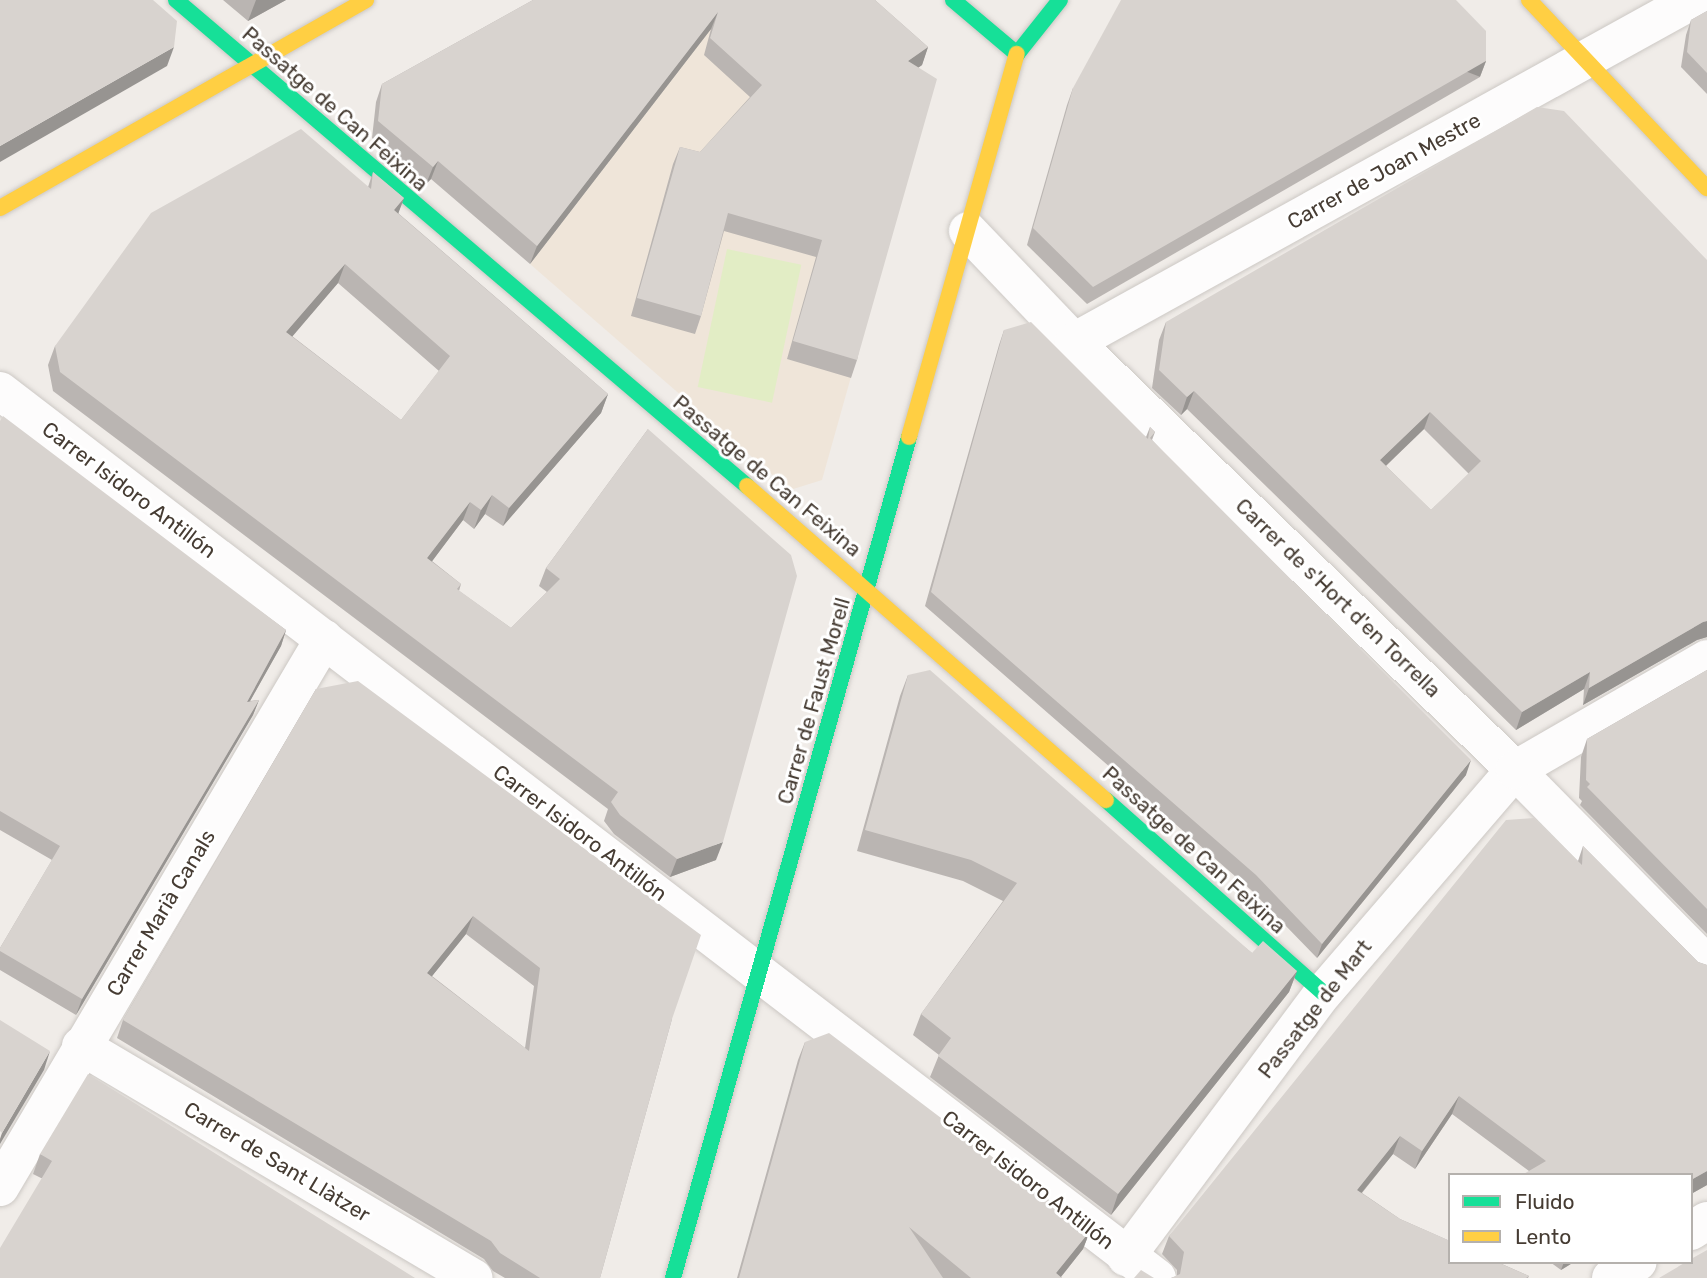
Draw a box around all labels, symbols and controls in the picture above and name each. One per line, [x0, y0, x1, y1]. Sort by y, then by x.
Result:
street label: Passatge de Can Feixina [237, 21, 433, 197]
street label: Carrer de Joan Mestre [1283, 107, 1485, 235]
street label: Passatge de Can Feixina [668, 390, 866, 562]
street label: Carrer Isidoro Antillón [37, 416, 221, 564]
street label: Carrer de s'Hort d'en Torrella [1230, 493, 1446, 703]
street label: Carrer de Faust Morell [772, 595, 856, 807]
street label: Carrer Isidoro Antillón [488, 759, 672, 907]
street label: Passatge de Can Feixina [1097, 761, 1291, 939]
street label: Carrer Marià Canals [101, 825, 221, 1001]
street label: Passatge de Mart [1253, 935, 1377, 1083]
street label: Carrer de Sant Llàtzer [179, 1096, 375, 1228]
street label: Carrer Isidoro Antillón [937, 1105, 1119, 1255]
legend [1448, 1173, 1693, 1264]
text: Fluido [1515, 1189, 1575, 1214]
text: Lento [1515, 1224, 1571, 1249]

